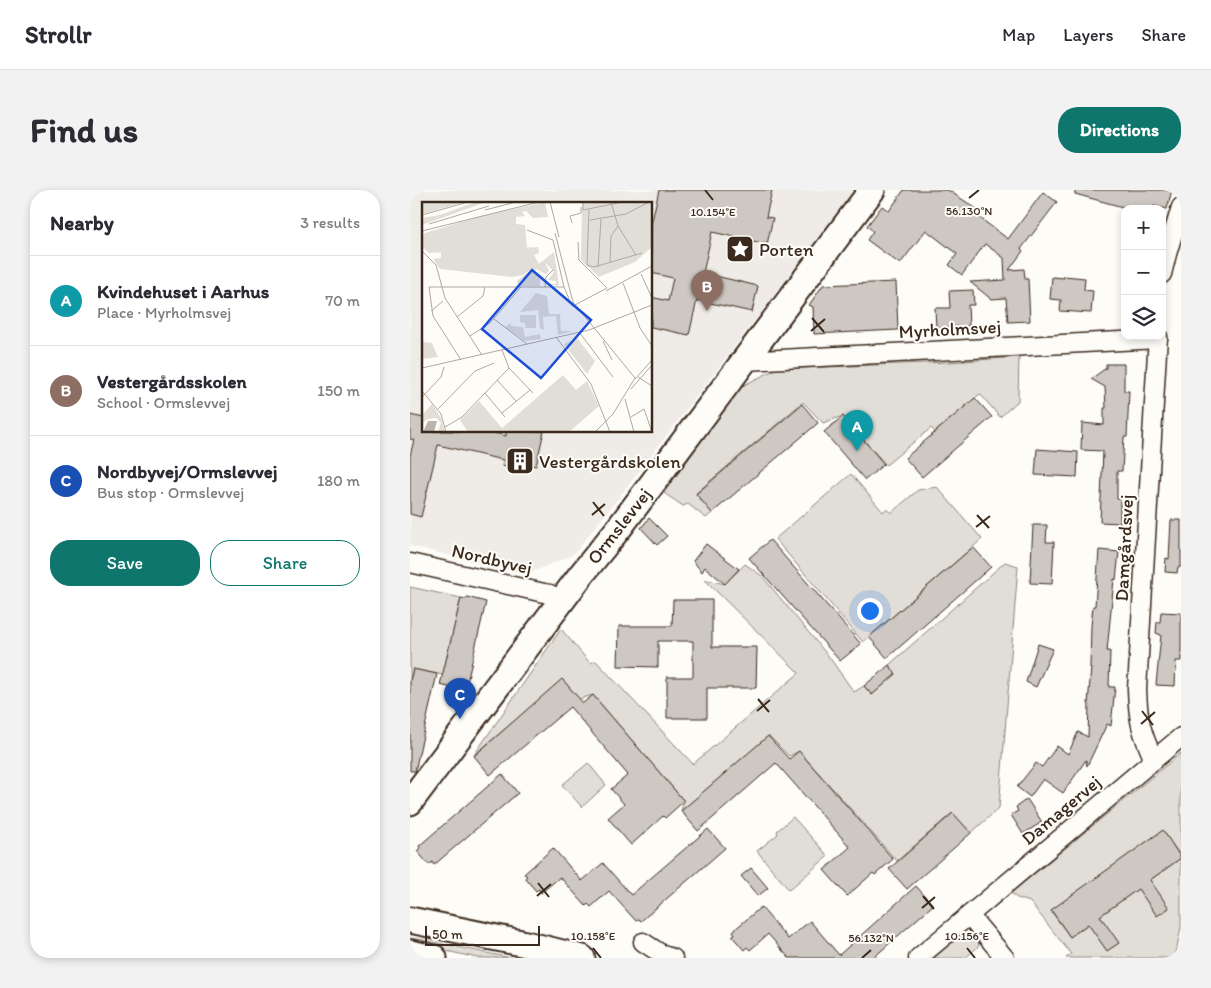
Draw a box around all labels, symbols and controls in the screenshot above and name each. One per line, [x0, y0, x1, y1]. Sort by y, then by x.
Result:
text: Strollr [25, 20, 91, 49]
text: Map [1002, 24, 1035, 46]
text: Layers [1063, 24, 1113, 46]
text: Share [1141, 24, 1186, 46]
button: Directions [1058, 107, 1181, 153]
text: Find us [30, 109, 138, 151]
inset map [422, 202, 652, 432]
text: 56.130°N [946, 204, 992, 218]
text: 10.154°E [690, 205, 736, 219]
map controls [1121, 205, 1166, 340]
button: + [1121, 205, 1166, 250]
text: Nearby [50, 210, 114, 235]
text: 3 results [300, 213, 360, 232]
place icon: Porten [725, 234, 755, 264]
place label: Porten [759, 238, 814, 261]
button: − [1121, 250, 1166, 295]
pin: B [691, 270, 723, 311]
text: Kvindehuset i Aarhus [97, 280, 269, 303]
text: A [61, 291, 71, 310]
text: 70 m [325, 291, 360, 310]
button: layers [1121, 295, 1166, 340]
text: Place · Myrholmsvej [97, 303, 231, 322]
street label: Myrholmsvej [898, 315, 1002, 343]
text: Vestergårdsskolen [97, 370, 247, 393]
text: B [61, 381, 71, 400]
text: 150 m [317, 381, 360, 400]
text: School · Ormslevvej [97, 393, 230, 412]
pin: A [841, 410, 873, 451]
building icon: Vestergårdskolen [505, 446, 535, 476]
place label: Vestergårdskolen [539, 450, 681, 473]
text: Nordbyvej/Ormslevvej [97, 460, 278, 483]
text: C [61, 471, 71, 490]
text: 180 m [317, 471, 360, 490]
text: Bus stop · Ormslevvej [97, 483, 244, 502]
street label: Ormslevvej [582, 483, 656, 569]
street label: Damgårdsvej [1110, 494, 1138, 602]
street label: Nordbyvej [450, 539, 534, 579]
button: Save [50, 540, 200, 586]
button: Share [210, 540, 360, 586]
your location [857, 598, 883, 624]
pin: C [444, 678, 476, 719]
street label: Damagervej [1017, 770, 1105, 850]
scale bar [425, 923, 540, 946]
text: 50 m [432, 926, 463, 943]
text: 10.158°E [571, 929, 616, 943]
text: 10.156°E [945, 929, 990, 943]
text: 56.132°N [848, 931, 894, 945]

